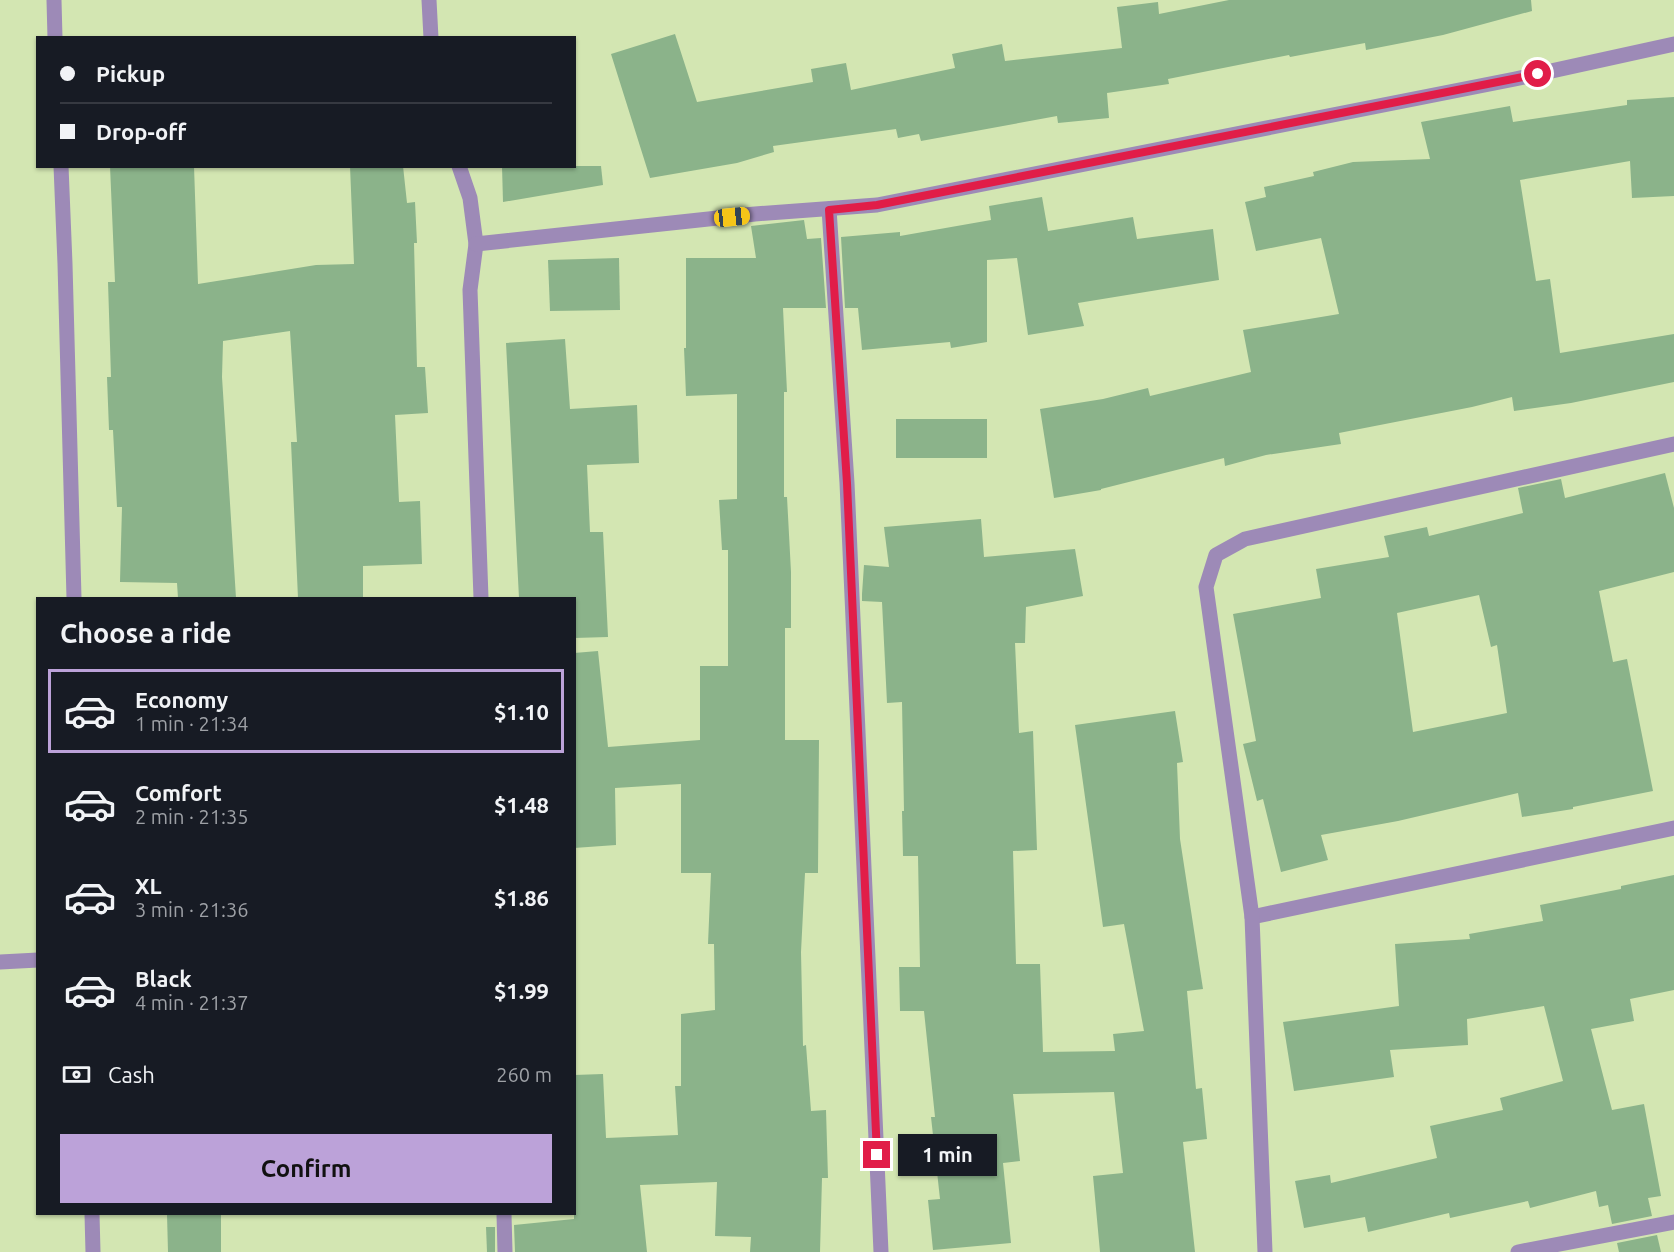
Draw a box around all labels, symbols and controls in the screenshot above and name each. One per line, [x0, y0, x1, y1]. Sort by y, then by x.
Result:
route start [1524, 60, 1551, 87]
text: Pickup [96, 61, 165, 86]
text: Drop-off [96, 119, 186, 144]
car [713, 206, 751, 228]
text: Choose a ride [60, 618, 232, 648]
icon: car [63, 684, 117, 738]
text: Economy [135, 687, 228, 712]
text: $1.10 [494, 699, 549, 724]
text: 1 min · 21:34 [135, 712, 249, 735]
icon: car [63, 777, 117, 831]
text: Comfort [135, 780, 222, 805]
text: $1.48 [494, 792, 549, 817]
text: 2 min · 21:35 [135, 805, 249, 828]
icon: car [63, 870, 117, 924]
text: XL [135, 873, 162, 898]
text: $1.86 [494, 885, 549, 910]
text: 3 min · 21:36 [135, 898, 249, 921]
icon: car [63, 963, 117, 1017]
text: Black [135, 966, 192, 991]
text: $1.99 [494, 978, 549, 1003]
text: 4 min · 21:37 [135, 991, 249, 1014]
icon: cash [60, 1058, 93, 1091]
text: Cash [108, 1062, 155, 1087]
text: 260 m [496, 1063, 552, 1086]
button: Confirm [60, 1134, 552, 1203]
callout: 1 min [898, 1134, 997, 1176]
route end [863, 1141, 890, 1168]
text: 1 min [922, 1143, 973, 1166]

